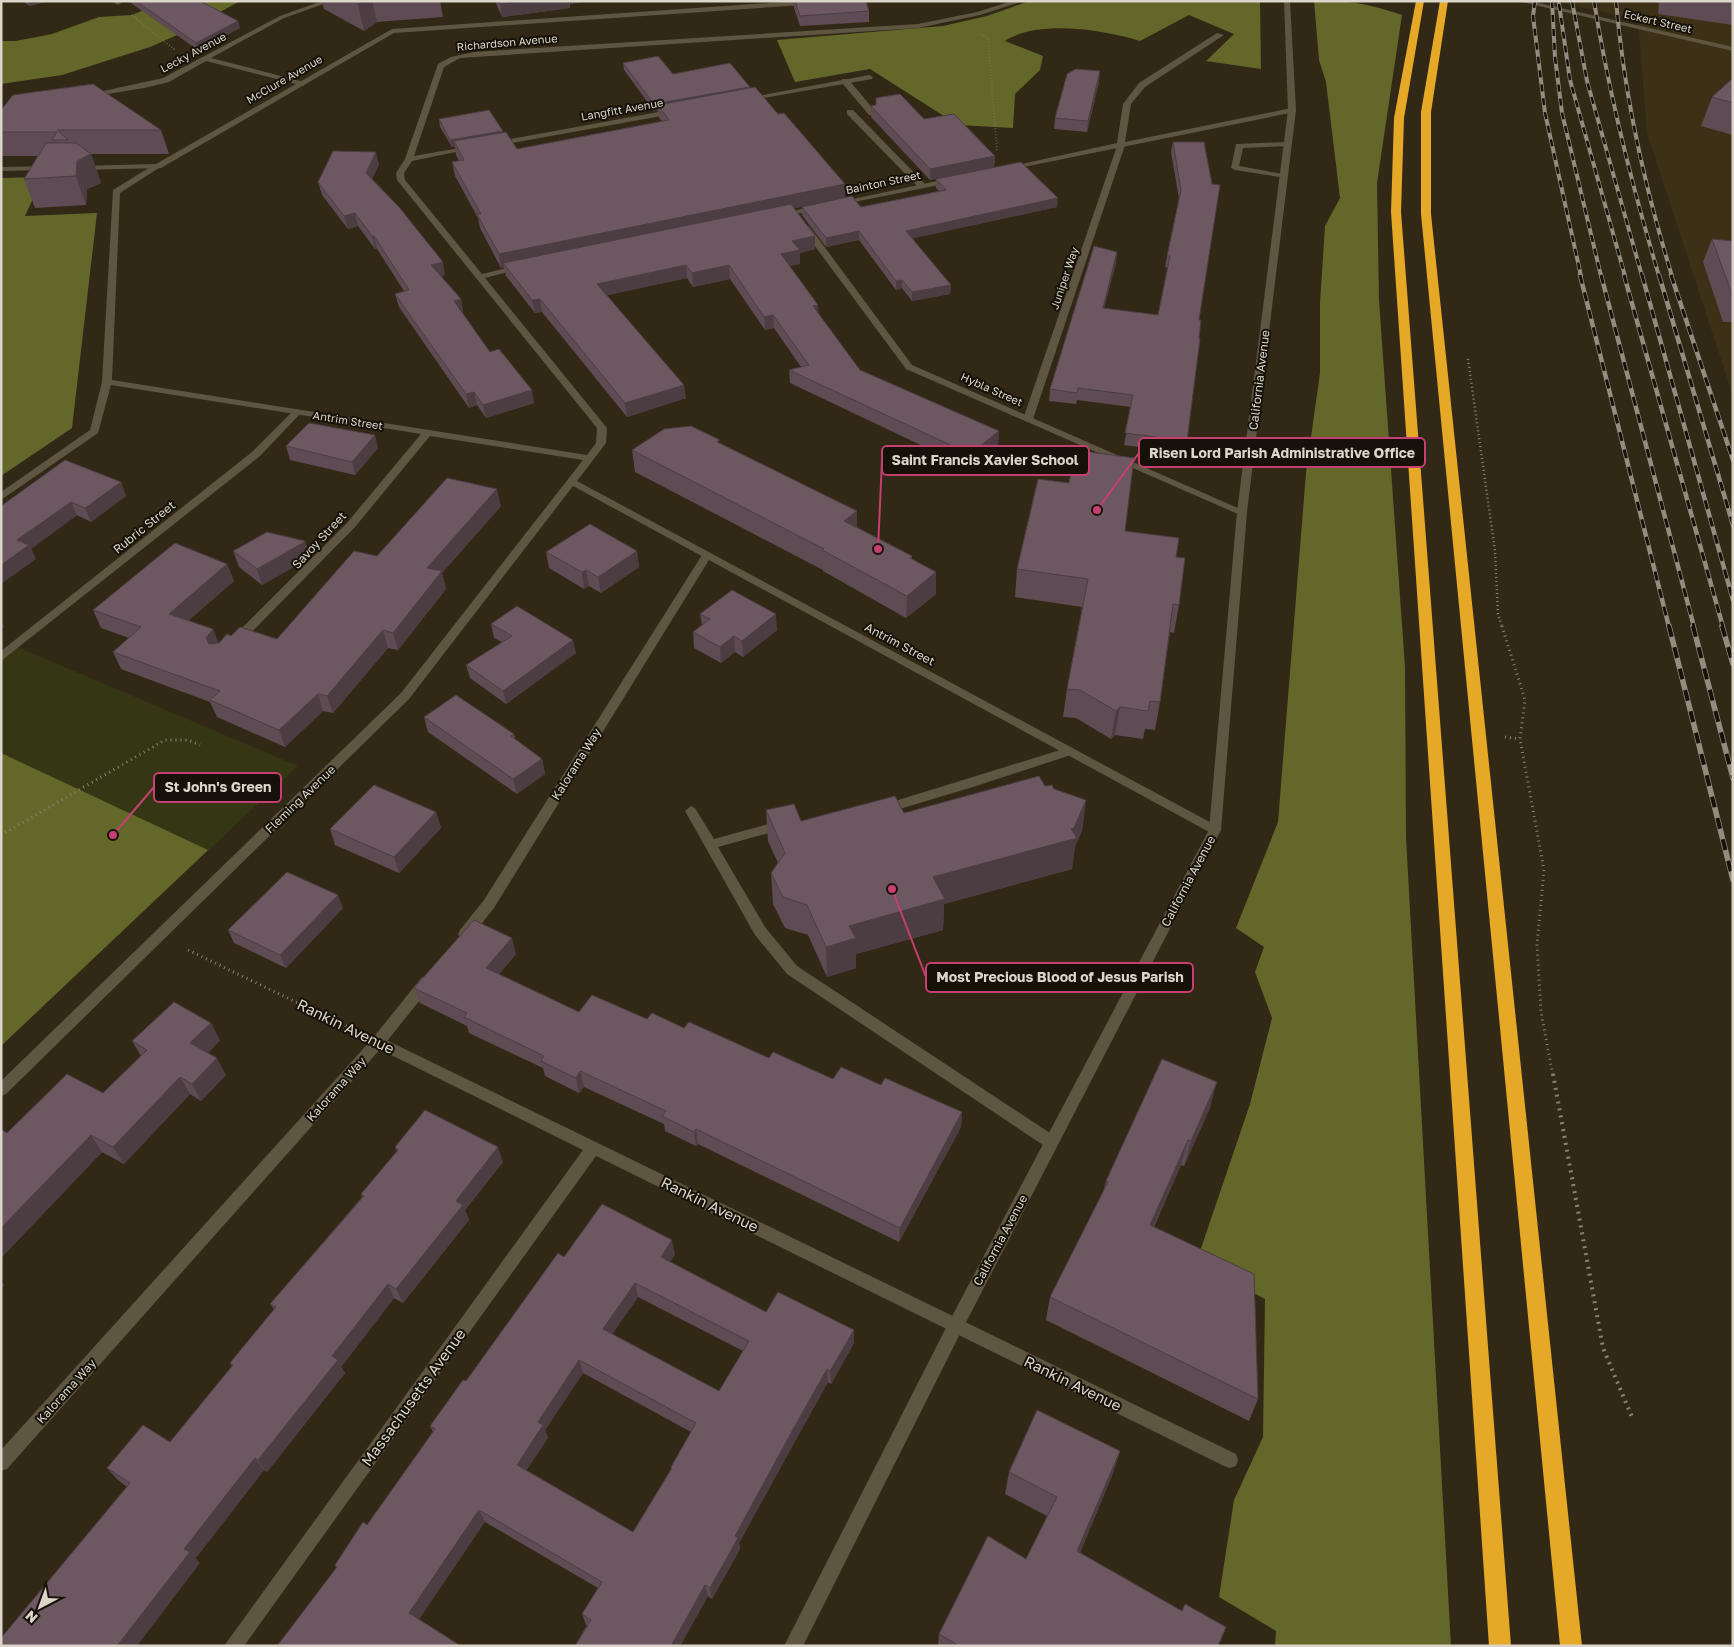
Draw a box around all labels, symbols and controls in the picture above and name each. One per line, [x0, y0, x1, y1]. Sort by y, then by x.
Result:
street label: Eckert Street [1623, 7, 1693, 35]
street label: Lecky Avenue [158, 29, 228, 75]
street label: Richardson Avenue [456, 31, 558, 53]
street label: McClure Avenue [244, 52, 324, 106]
street label: Langfitt Avenue [580, 95, 664, 123]
street label: Bainton Street [844, 168, 922, 196]
street label: Juniper Way [1047, 245, 1081, 311]
street label: California Avenue [1245, 329, 1273, 431]
street label: Hybla Street [959, 370, 1025, 408]
street label: Antrim Street [312, 408, 384, 432]
callout: Risen Lord Parish Administrative Office [1139, 438, 1425, 467]
text: Risen Lord Parish Administrative Office [1149, 444, 1415, 461]
callout: Saint Francis Xavier School [882, 446, 1089, 475]
text: Saint Francis Xavier School [892, 451, 1079, 468]
street label: Rubric Street [110, 497, 178, 557]
street label: Savoy Street [289, 508, 349, 572]
street label: Antrim Street [862, 619, 938, 669]
street label: Kalorama Way [548, 725, 604, 803]
street label: Fleming Avenue [262, 762, 338, 836]
callout: St John's Green [154, 773, 281, 802]
text: St John's Green [165, 778, 271, 795]
street label: California Avenue [1158, 833, 1218, 929]
callout: Most Precious Blood of Jesus Parish [926, 963, 1193, 992]
text: Most Precious Blood of Jesus Parish [936, 968, 1184, 985]
street label: Rankin Avenue [294, 995, 398, 1057]
street label: Kalorama Way [303, 1053, 369, 1124]
street label: Rankin Avenue [658, 1173, 762, 1235]
street label: California Avenue [970, 1192, 1030, 1288]
street label: Massachusetts Avenue [357, 1325, 469, 1469]
street label: Rankin Avenue [1021, 1352, 1125, 1414]
street label: Kalorama Way [33, 1355, 99, 1426]
north arrow [15, 1582, 65, 1632]
text: N [22, 1607, 41, 1627]

